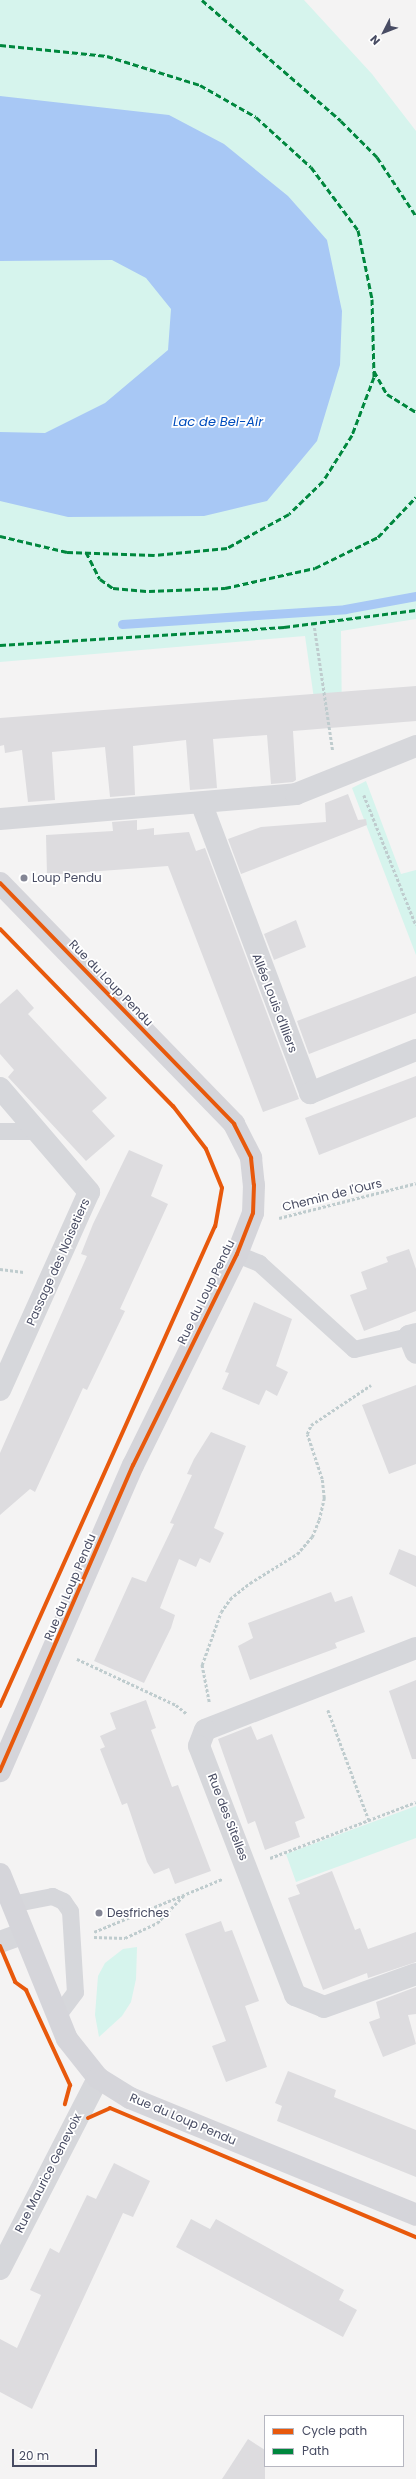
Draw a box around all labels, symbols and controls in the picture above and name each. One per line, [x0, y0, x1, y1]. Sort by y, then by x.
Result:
north arrow [364, 12, 404, 52]
text: N [366, 32, 384, 48]
water label: Lac de Bel-Air [173, 414, 263, 430]
place label: Loup Pendu [32, 871, 102, 885]
marker: Loup Pendu [19, 873, 29, 883]
street label: Rue du Loup Pendu [66, 937, 156, 1029]
street label: Allée Louis d'Illiers [249, 951, 301, 1055]
street label: Chemin de l'Ours [281, 1176, 383, 1214]
street label: Passage des Noisetiers [23, 1196, 93, 1328]
street label: Rue du Loup Pendu [174, 1237, 238, 1347]
street label: Rue du Loup Pendu [41, 1532, 99, 1642]
street label: Rue des Sitelles [205, 1771, 251, 1863]
place label: Desfriches [107, 1906, 169, 1920]
marker: Desfriches [94, 1908, 104, 1918]
street label: Rue du Loup Pendu [128, 2090, 238, 2148]
street label: Rue Maurice Genevoix [12, 2111, 84, 2235]
legend [264, 2415, 404, 2467]
text: Cycle path [302, 2422, 367, 2439]
scale bar [14, 2441, 99, 2467]
text: Path [302, 2442, 329, 2459]
text: 20 m [19, 2447, 49, 2464]

